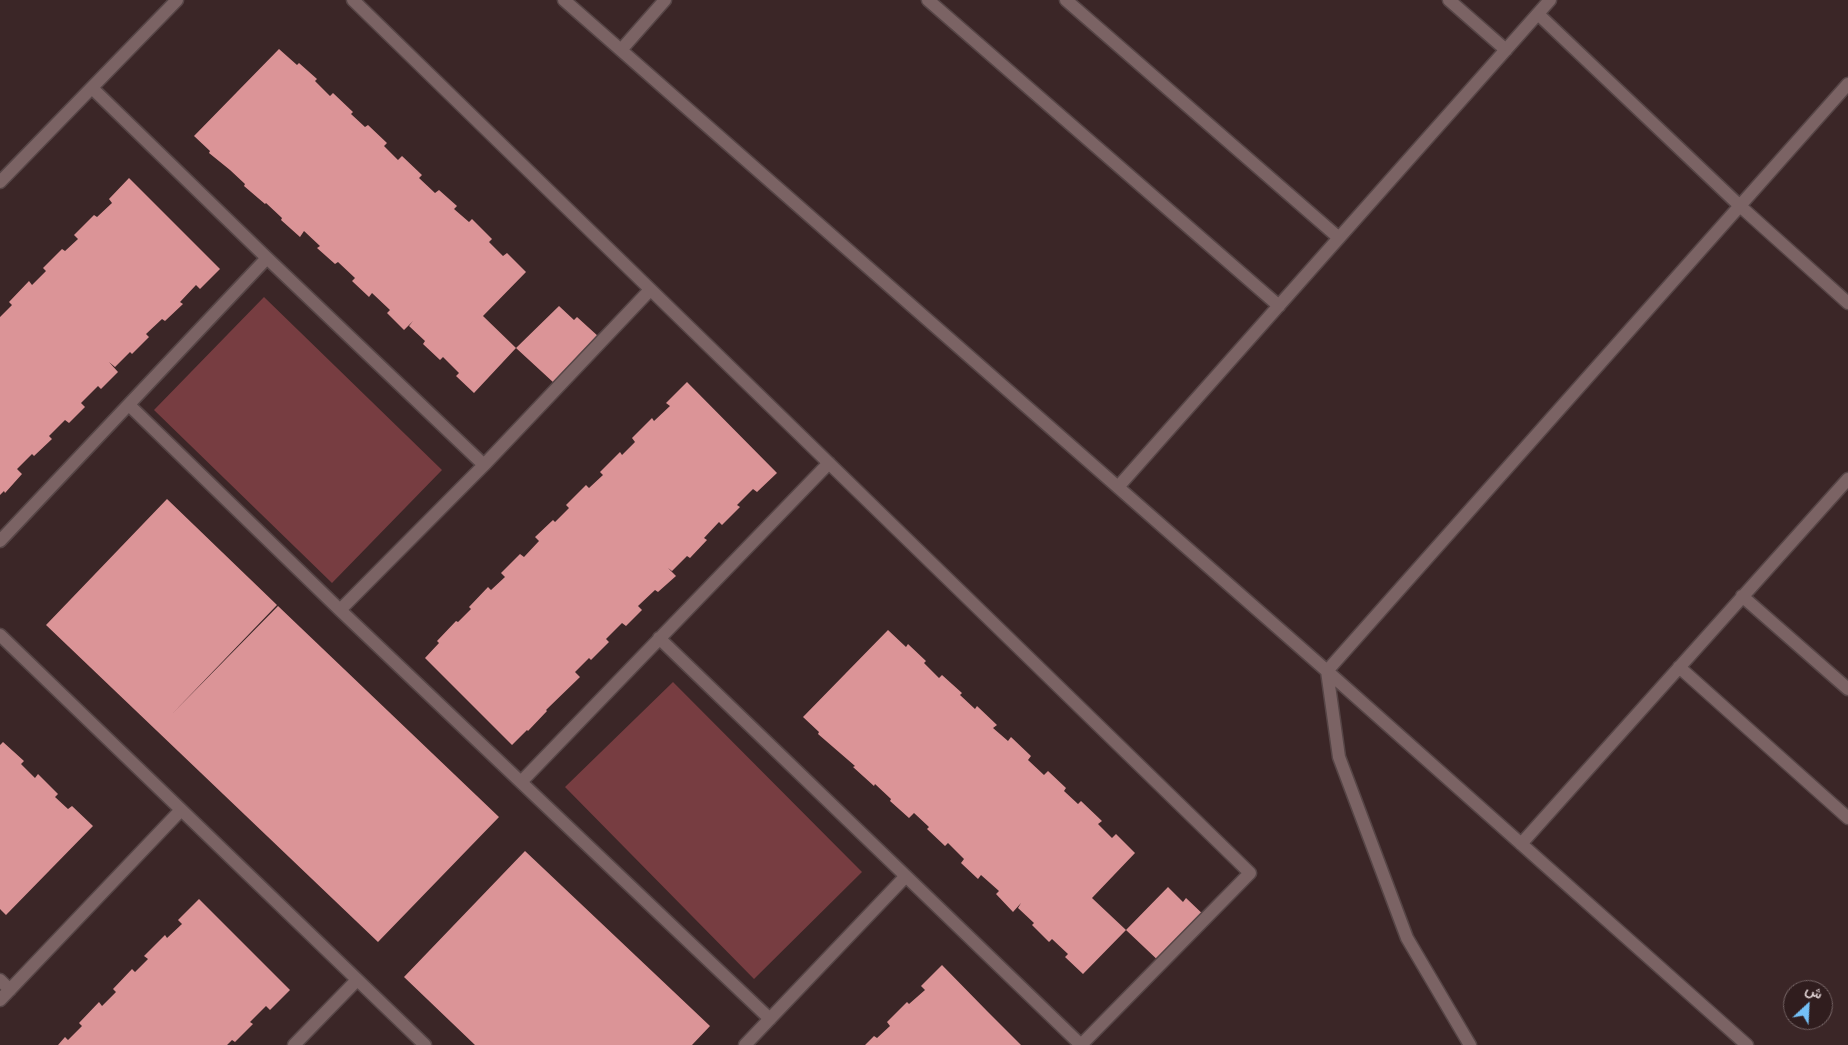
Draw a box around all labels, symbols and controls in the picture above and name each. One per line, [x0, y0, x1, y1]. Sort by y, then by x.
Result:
north arrow [1783, 980, 1833, 1030]
text: ش [1803, 981, 1825, 1003]

